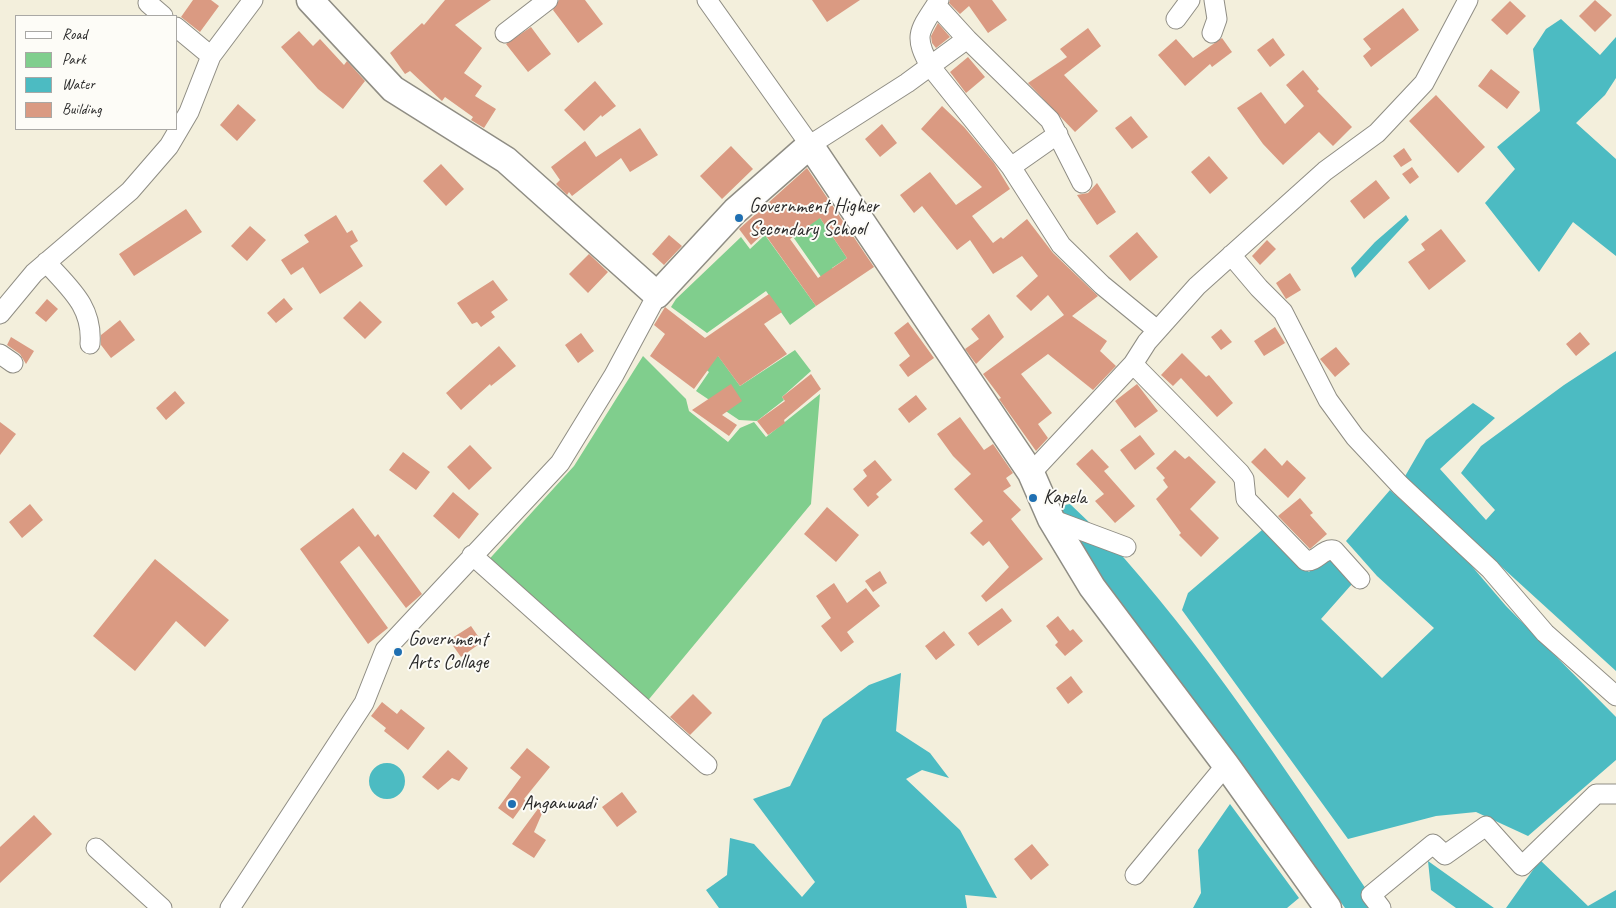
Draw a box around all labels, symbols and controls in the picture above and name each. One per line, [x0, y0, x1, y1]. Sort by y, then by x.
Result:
legend [15, 15, 178, 130]
text: Road [62, 25, 87, 44]
text: Park [62, 50, 86, 69]
text: Water [62, 75, 95, 94]
text: Building [62, 100, 101, 119]
place label: Government Higher Secondary School [749, 195, 878, 242]
marker: Government Higher Secondary School [733, 212, 745, 224]
place label: Kapela [1043, 486, 1087, 510]
marker: Kapela [1027, 492, 1039, 504]
place label: Government Arts Collage [408, 628, 488, 675]
marker: Government Arts Collage [392, 646, 404, 658]
place label: Anganwadi [522, 792, 596, 816]
marker: Anganwadi [506, 798, 518, 810]

